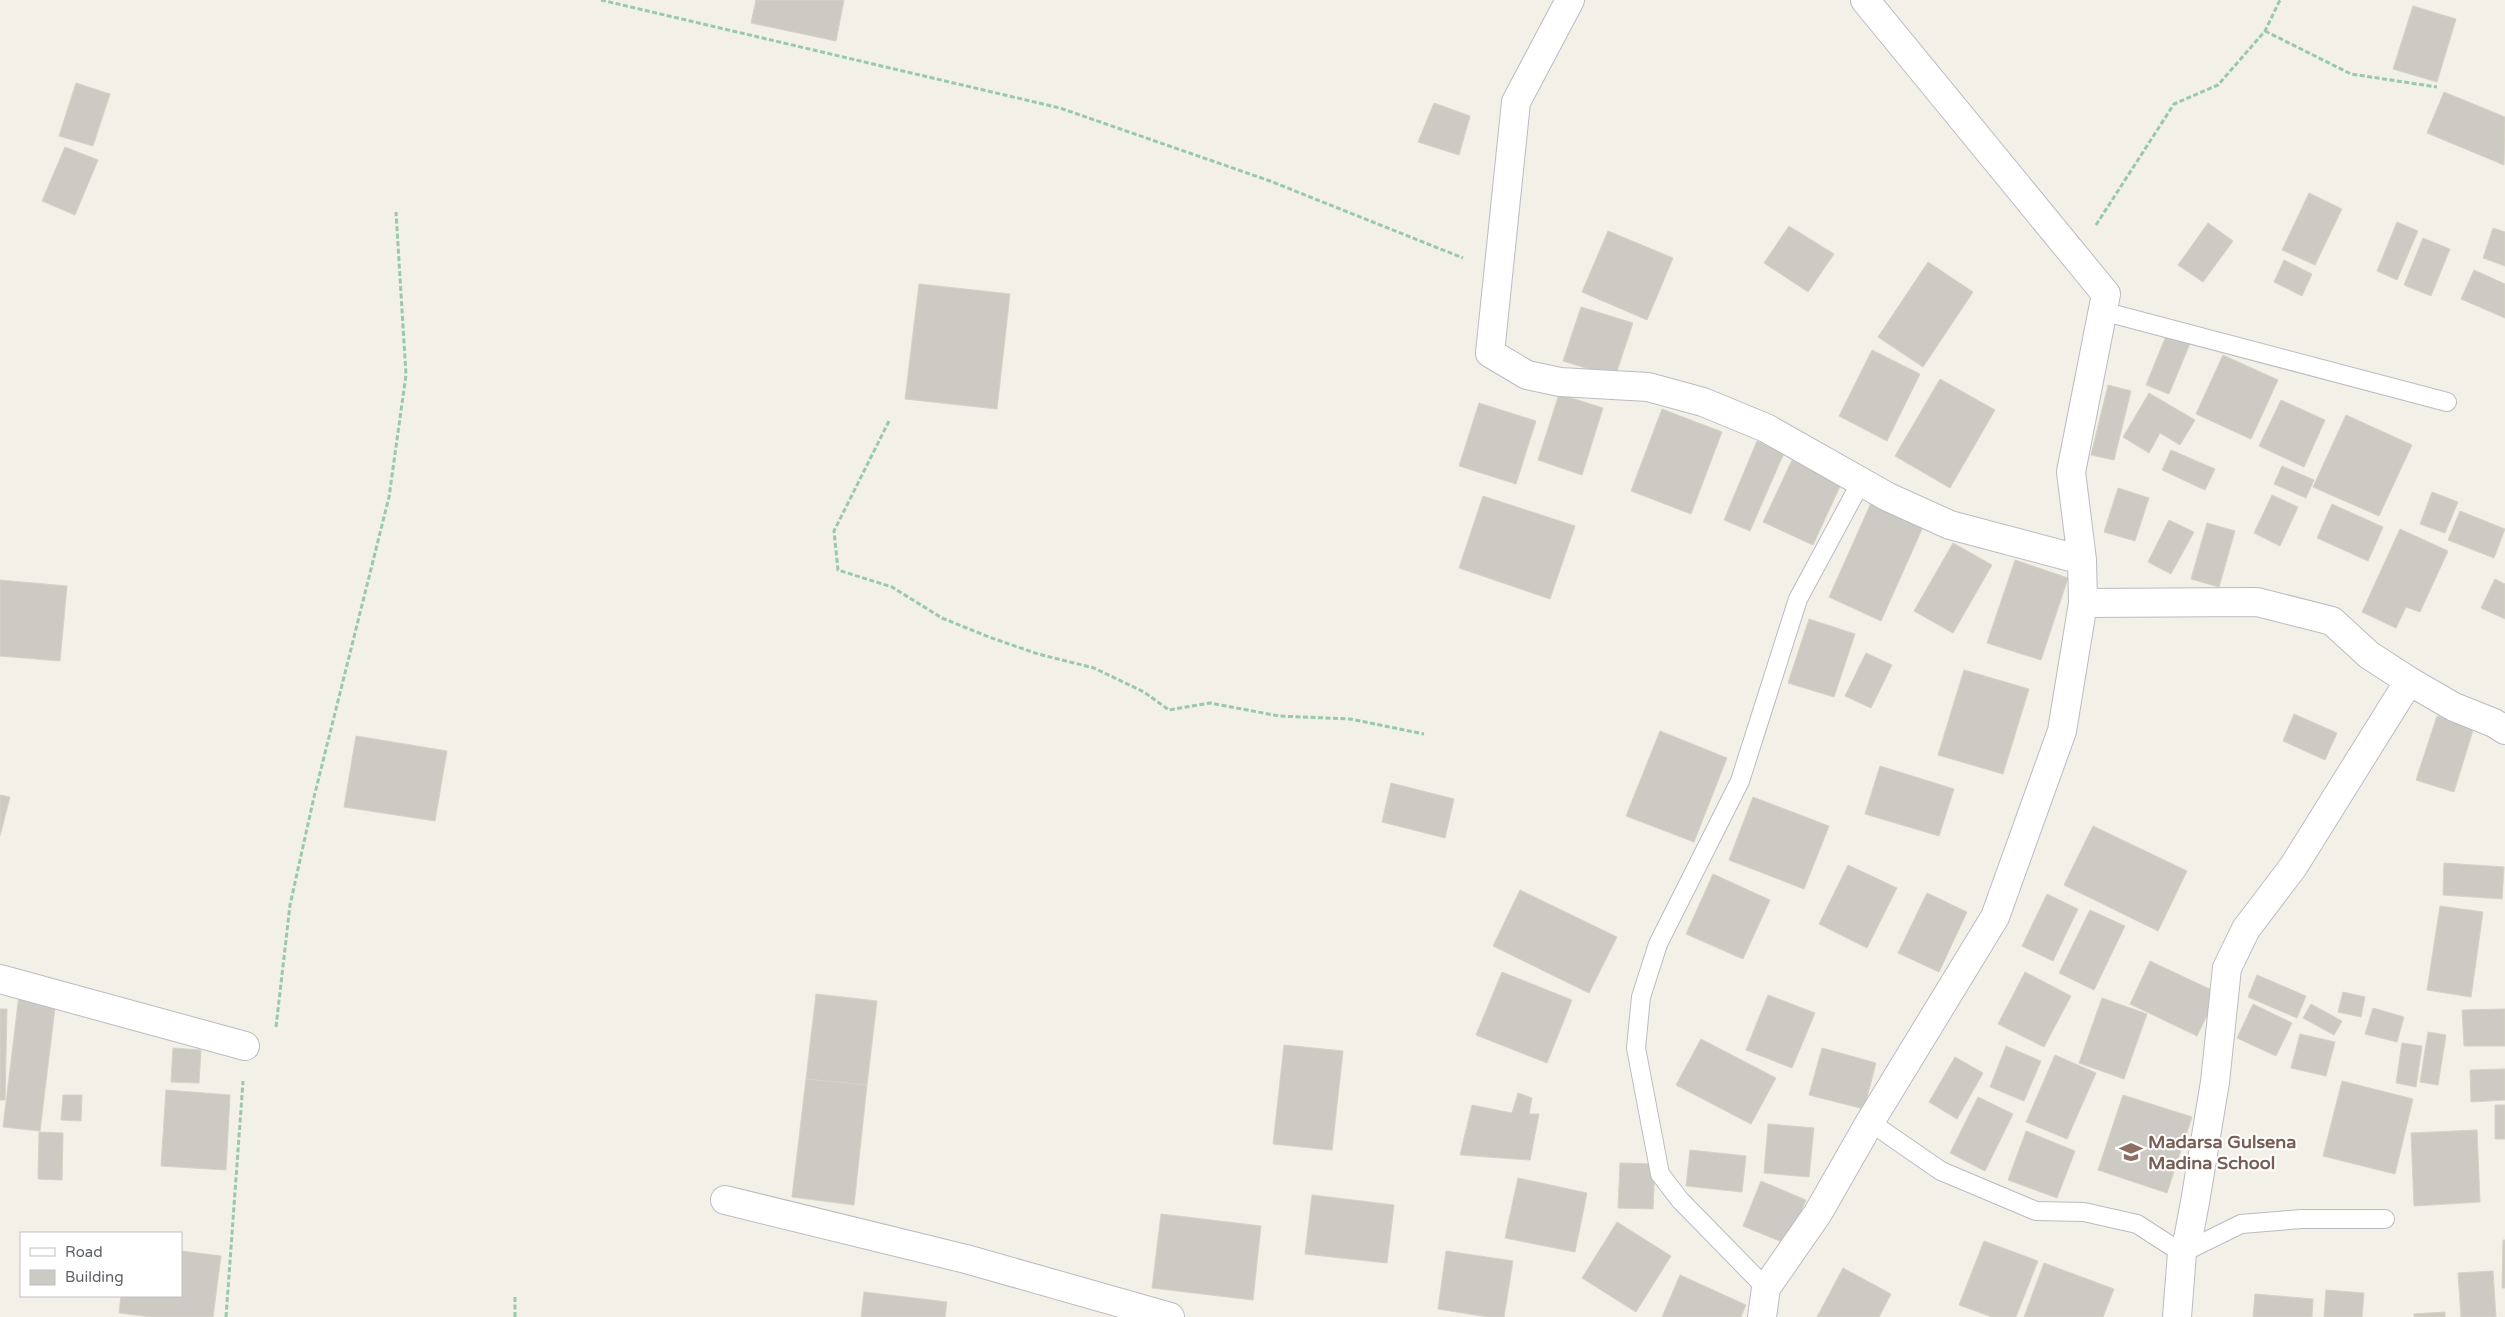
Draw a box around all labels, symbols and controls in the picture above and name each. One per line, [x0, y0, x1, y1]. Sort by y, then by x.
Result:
place label: Madarsa Gulsena Madina School [2148, 1131, 2296, 1174]
school or university icon: Madarsa Gulsena Madina School [2118, 1139, 2144, 1165]
legend [20, 1232, 182, 1297]
text: Road [65, 1243, 103, 1261]
text: Building [65, 1268, 124, 1286]

